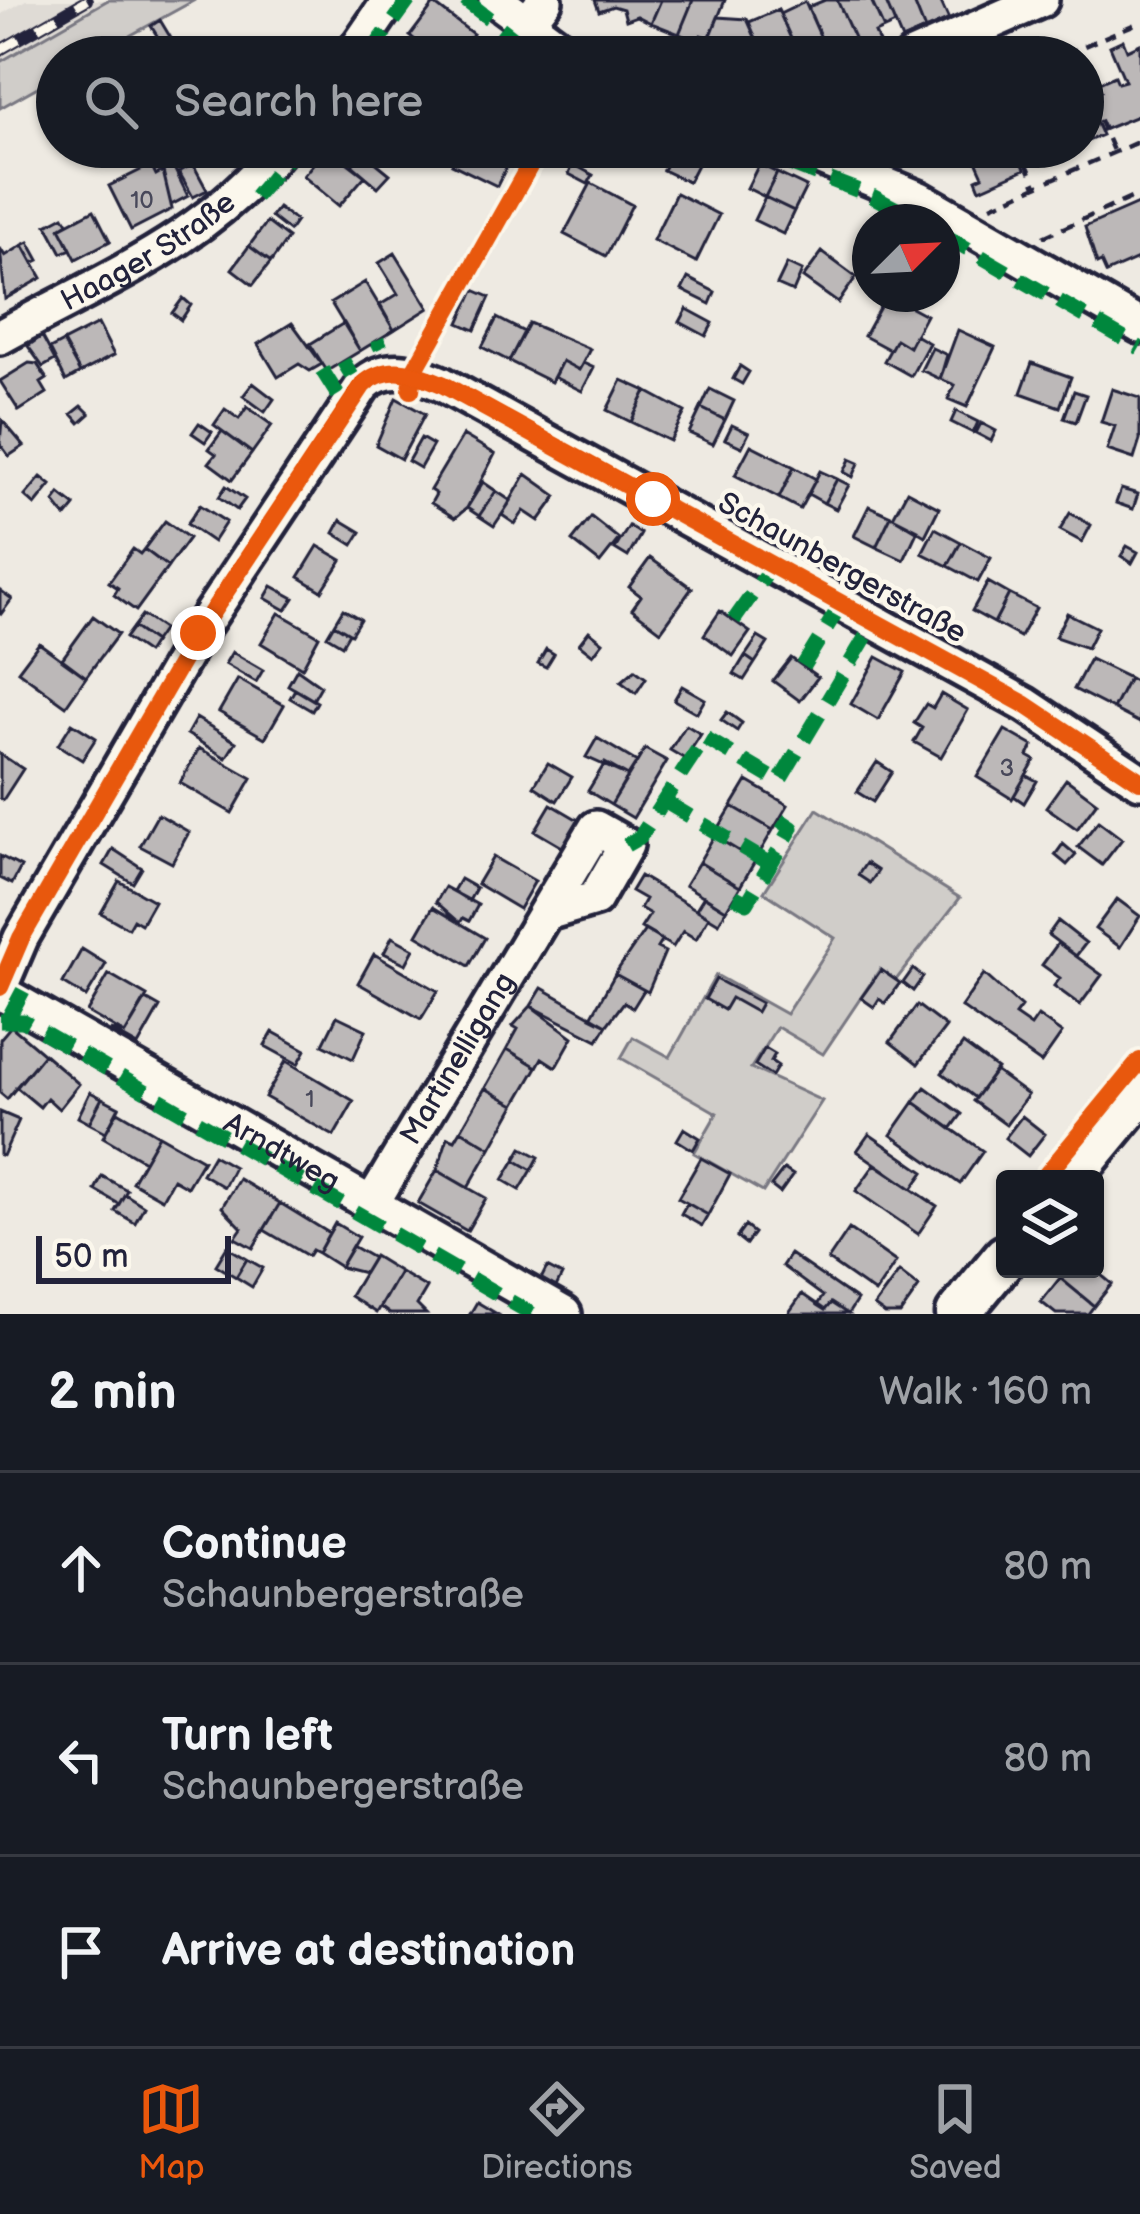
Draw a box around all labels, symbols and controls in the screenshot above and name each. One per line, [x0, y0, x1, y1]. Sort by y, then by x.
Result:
search box [36, 36, 1104, 168]
icon: search [78, 69, 144, 135]
text: Search here [174, 75, 423, 130]
street label: Haager Straße [55, 185, 243, 319]
house number: 10 [130, 186, 154, 215]
north arrow [852, 204, 960, 312]
route start [626, 472, 680, 526]
street label: Schaunbergerstraße [712, 485, 972, 651]
route end [171, 606, 225, 660]
house number: 3 [1000, 754, 1014, 783]
street label: Martinelligang [393, 966, 523, 1151]
house number: 1 [305, 1085, 315, 1114]
street label: Arndtweg [217, 1105, 346, 1200]
map controls [996, 1170, 1104, 1278]
button: layers [996, 1170, 1104, 1278]
scale bar [36, 1230, 231, 1283]
text: 50 m [54, 1237, 129, 1277]
text: 2 min [48, 1362, 177, 1423]
text: Walk · 160 m [879, 1369, 1092, 1416]
text: Continue [162, 1517, 347, 1572]
icon: ahead [48, 1535, 114, 1601]
text: 80 m [1004, 1544, 1092, 1591]
text: Schaunbergerstraße [162, 1572, 524, 1619]
text: Turn left [162, 1709, 333, 1764]
icon: left [48, 1727, 114, 1793]
text: 80 m [1004, 1736, 1092, 1783]
text: Schaunbergerstraße [162, 1764, 524, 1811]
icon: arrive [48, 1919, 114, 1985]
text: Arrive at destination [162, 1924, 575, 1979]
tab: Map [138, 2076, 205, 2188]
tab: Directions [481, 2076, 633, 2188]
tab: Saved [909, 2076, 1002, 2188]

